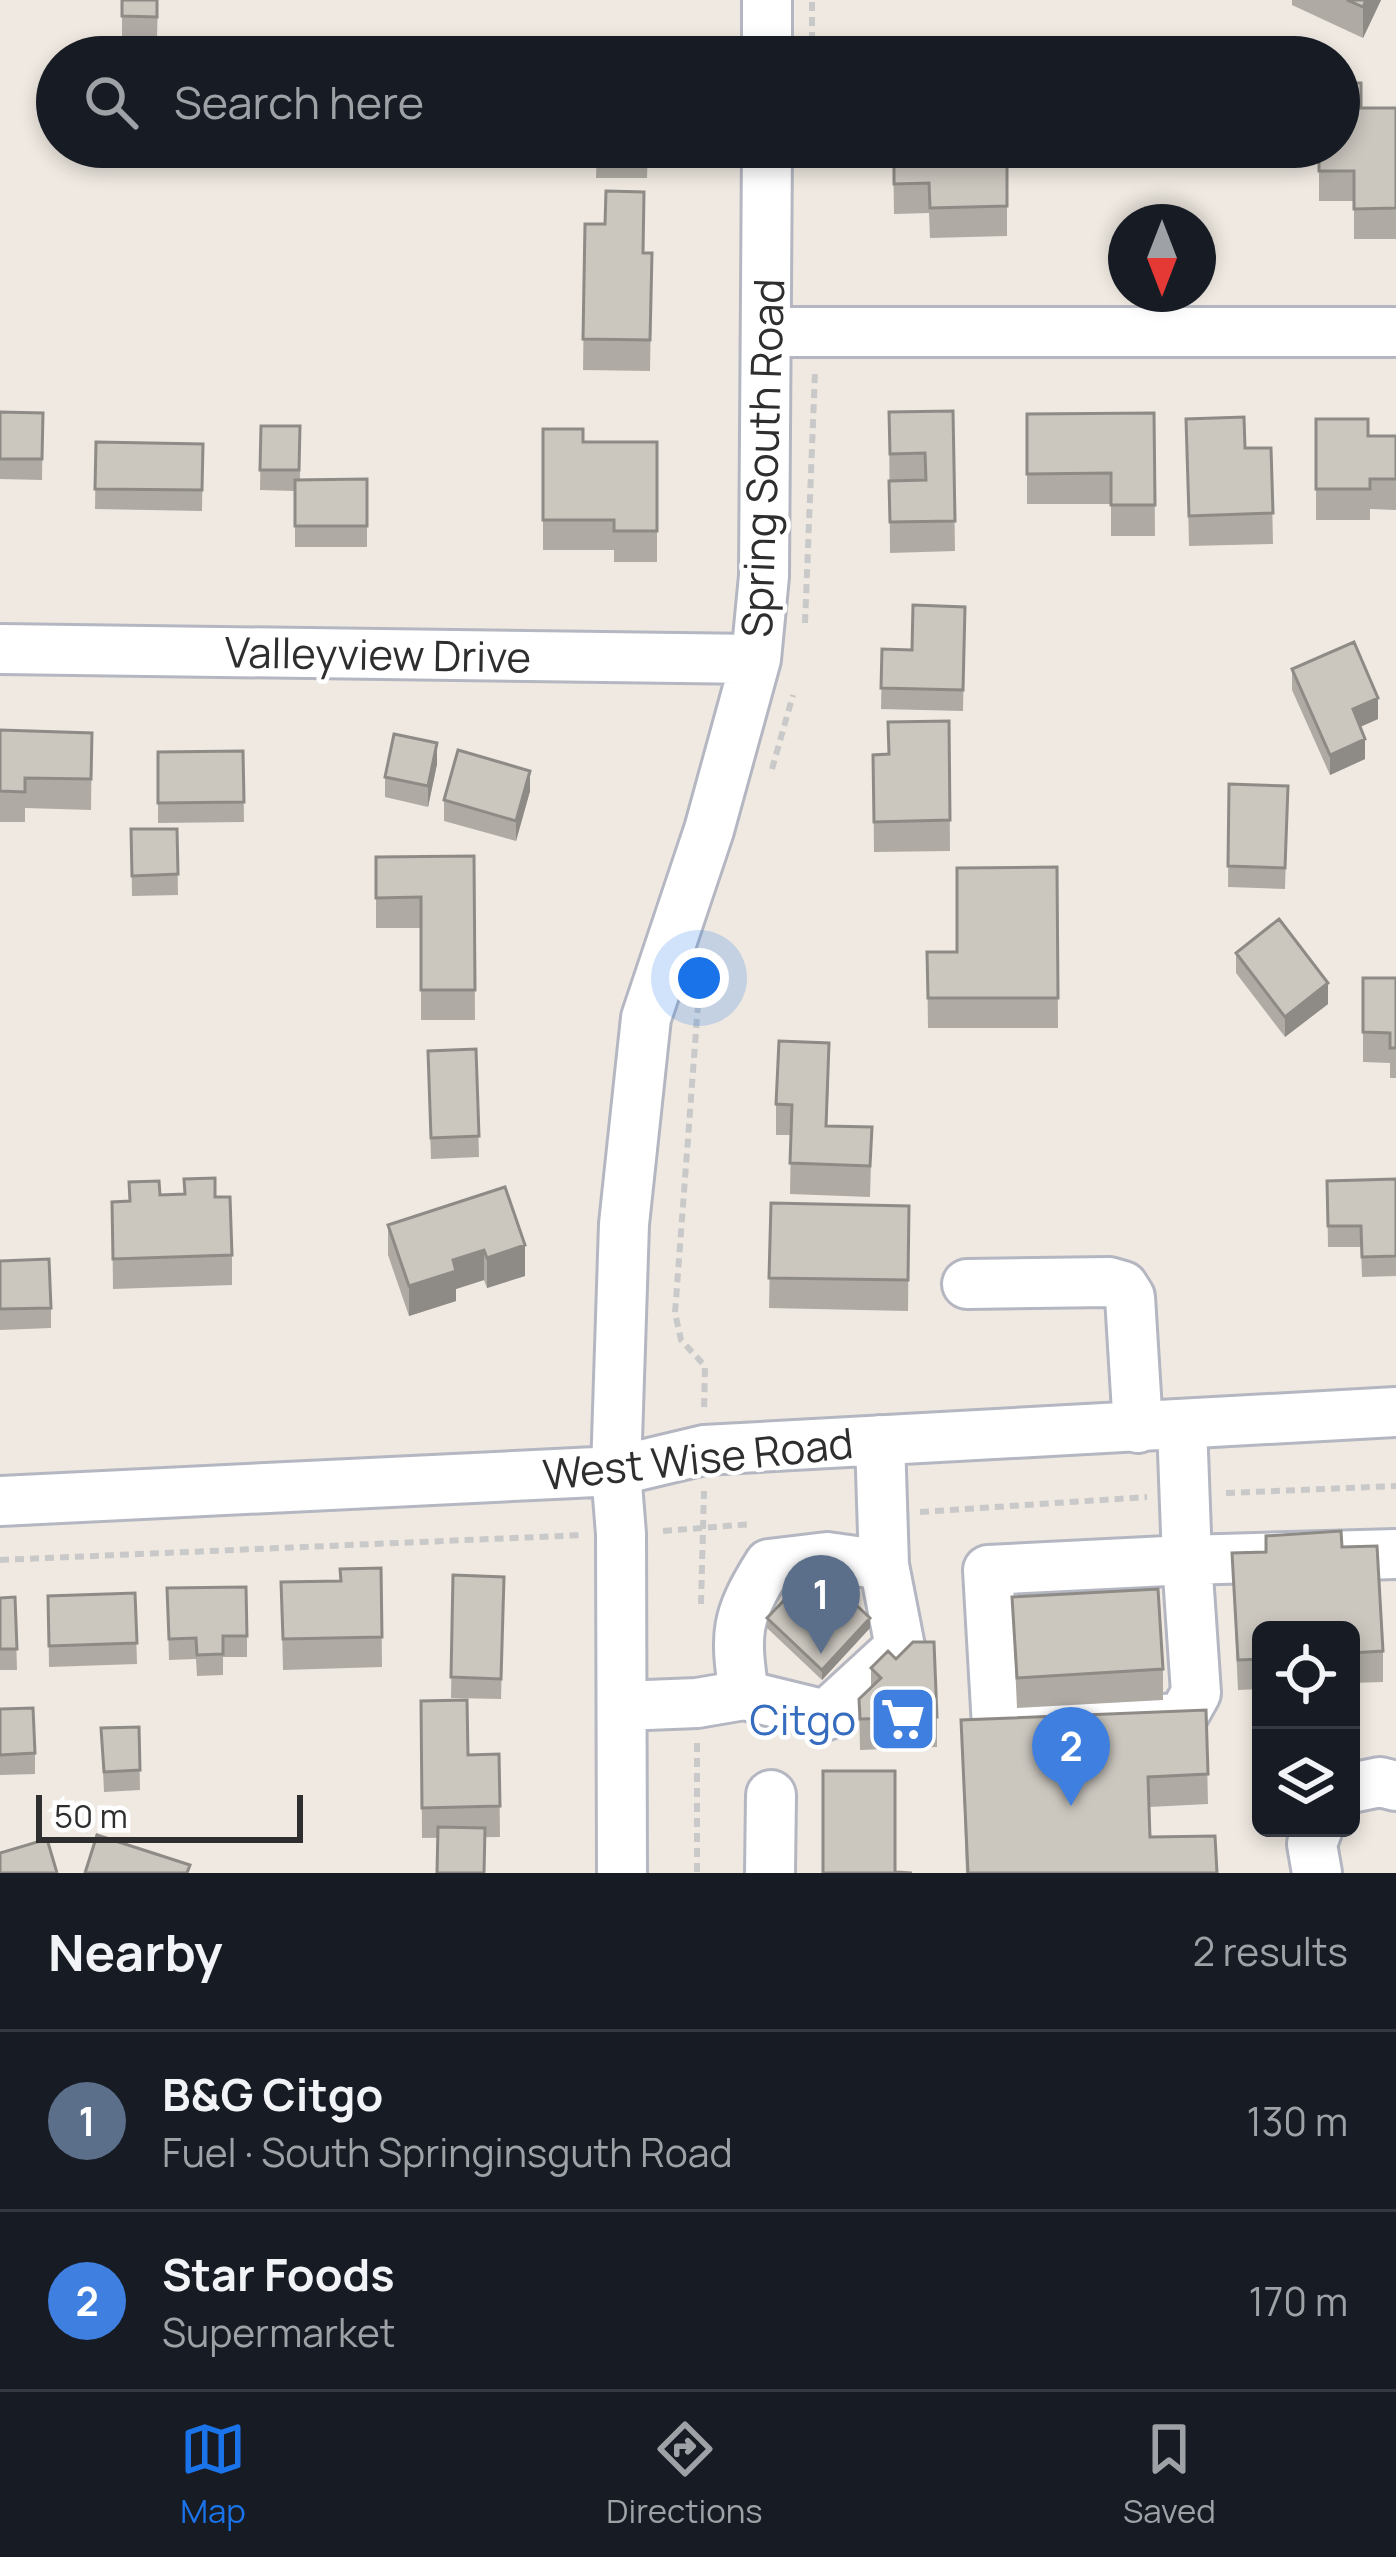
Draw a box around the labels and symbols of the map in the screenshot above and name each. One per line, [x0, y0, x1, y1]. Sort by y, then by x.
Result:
north arrow [1108, 204, 1216, 312]
street label: Spring South Road [727, 277, 797, 639]
street label: Valleyview Drive [224, 622, 532, 686]
your location [669, 948, 729, 1008]
street label: West Wise Road [540, 1413, 856, 1503]
pin: 1 [782, 1555, 860, 1654]
supermarket icon: Citgo [868, 1684, 938, 1754]
place label: Citgo [750, 1690, 856, 1748]
pin: 2 [1032, 1707, 1110, 1806]
scale bar [36, 1789, 303, 1842]

